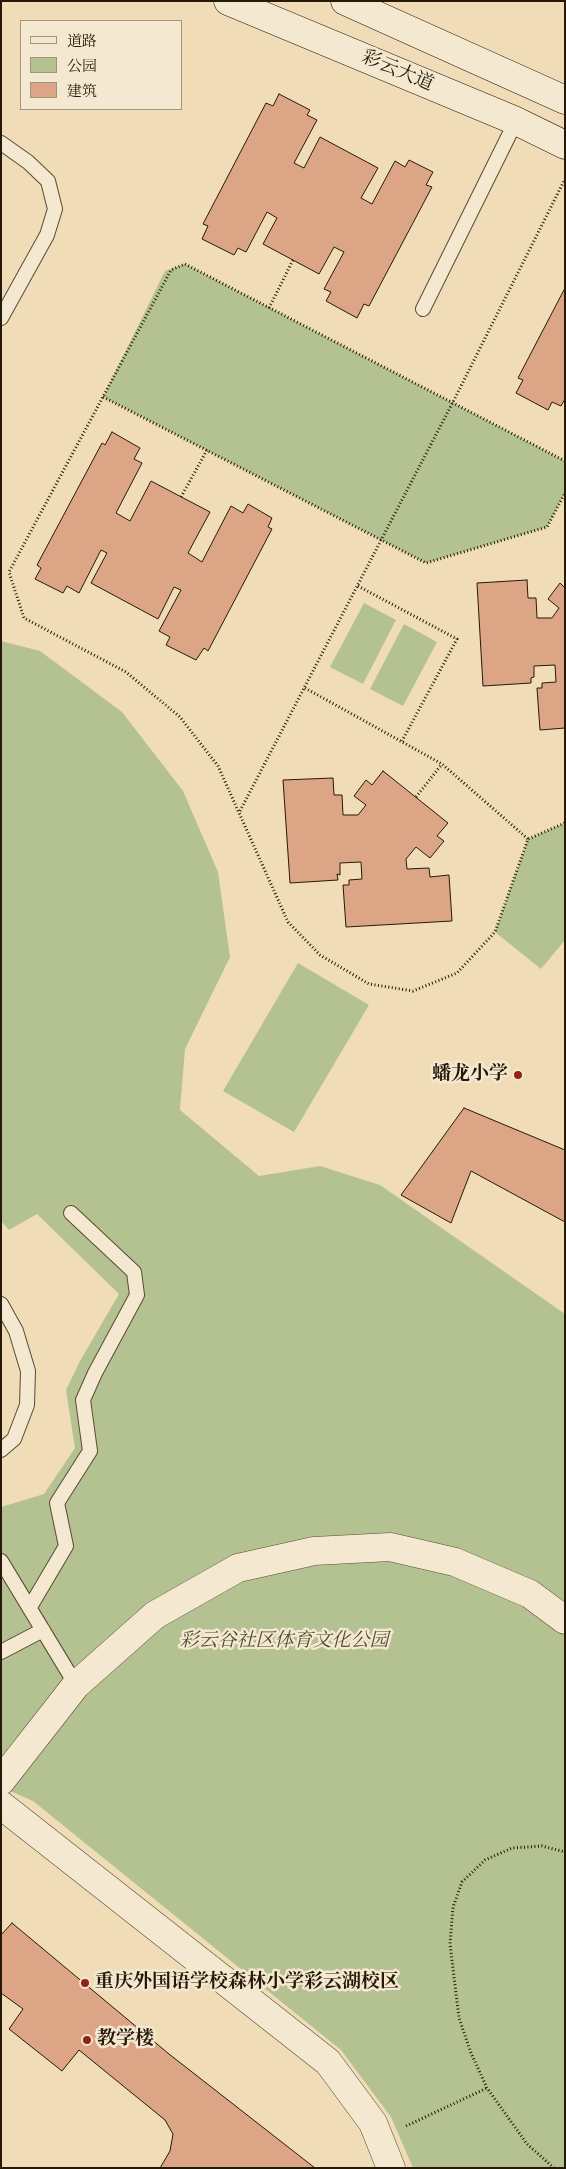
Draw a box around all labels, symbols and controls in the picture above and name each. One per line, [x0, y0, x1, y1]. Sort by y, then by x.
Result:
legend [20, 20, 182, 110]
text: 道路 [67, 32, 97, 51]
street label: 彩云大道 [358, 47, 436, 97]
text: 公园 [67, 57, 97, 76]
text: 建筑 [67, 82, 97, 101]
place label: 蟠龙小学 [432, 1064, 508, 1086]
marker: 蟠龙小学 [512, 1069, 524, 1081]
park label: 彩云谷社区体育文化公园 [180, 1631, 388, 1653]
place label: 重庆外国语学校森林小学彩云湖校区 [95, 1972, 399, 1994]
marker: 重庆外国语学校森林小学彩云湖校区 [79, 1977, 91, 1989]
place label: 教学楼 [97, 2029, 154, 2051]
marker: 教学楼 [81, 2034, 93, 2046]

